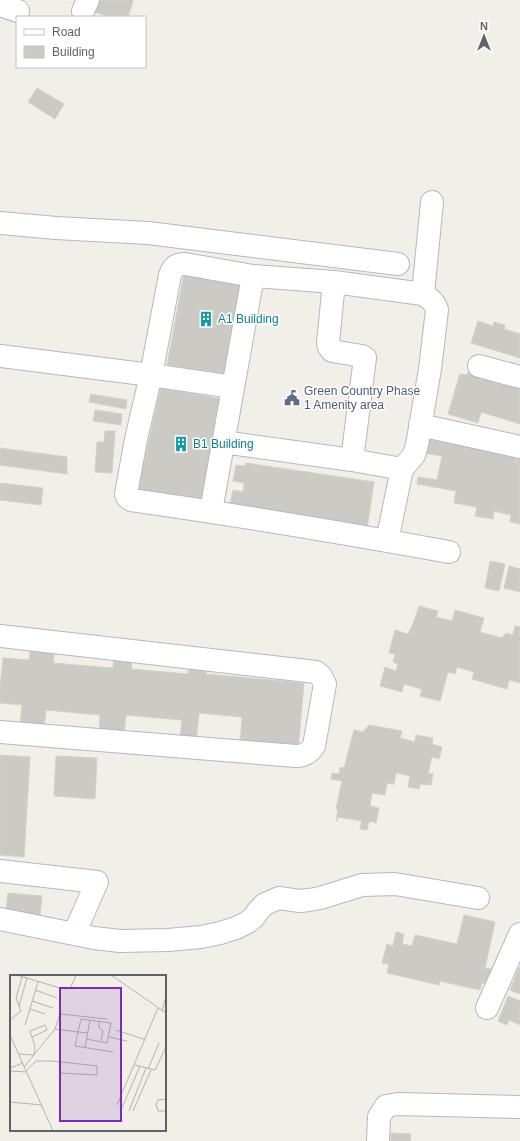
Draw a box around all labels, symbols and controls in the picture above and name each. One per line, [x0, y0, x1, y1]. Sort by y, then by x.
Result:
legend [16, 16, 146, 68]
north arrow [464, 16, 504, 56]
text: N [480, 20, 488, 32]
text: Road [52, 25, 81, 39]
text: Building [52, 45, 95, 59]
building icon: A1 Building [197, 310, 215, 328]
place label: A1 Building [218, 312, 279, 326]
place label: Green Country Phase 1 Amenity area [304, 384, 420, 412]
public building icon: Green Country Phase 1 Amenity area [283, 389, 301, 407]
building icon: B1 Building [172, 435, 190, 453]
place label: B1 Building [193, 437, 254, 451]
inset map [10, 975, 166, 1131]

